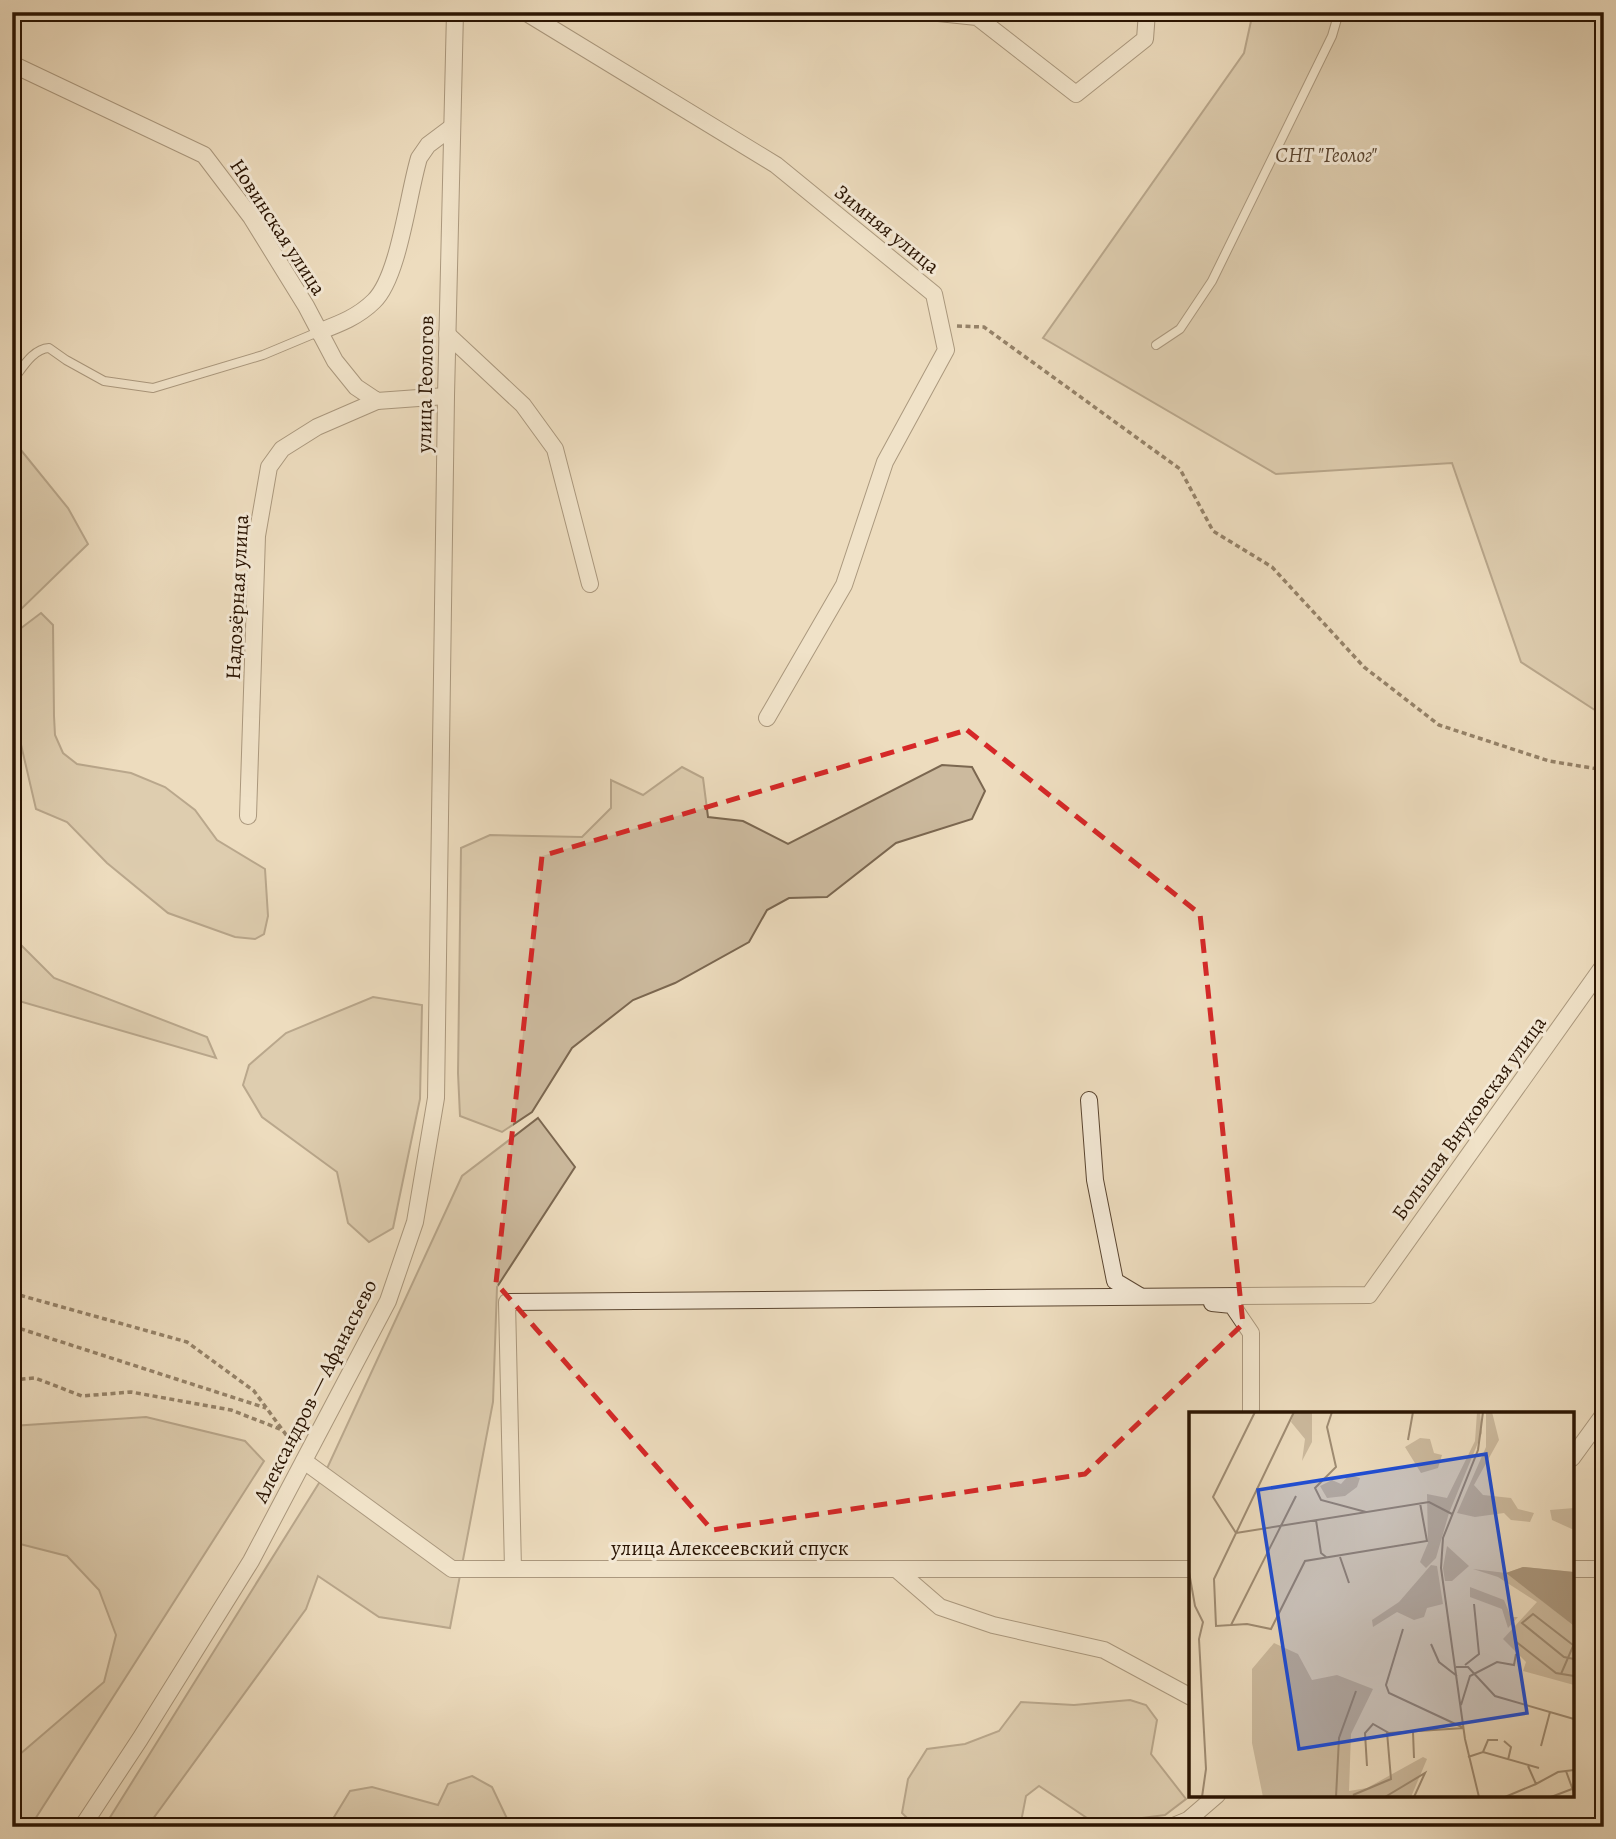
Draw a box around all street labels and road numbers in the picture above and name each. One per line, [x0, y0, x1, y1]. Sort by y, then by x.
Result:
street label: Новинская улица [223, 153, 333, 301]
street label: Зимняя улица [829, 178, 946, 280]
street label: улица Геологов [410, 315, 440, 454]
street label: Надозёрная улица [219, 513, 255, 680]
street label: Большая Внуковская улица [1385, 1010, 1553, 1226]
street label: Александров — Афанасьево [246, 1275, 384, 1508]
street label: улица Алексеевский спуск [610, 1534, 849, 1562]

